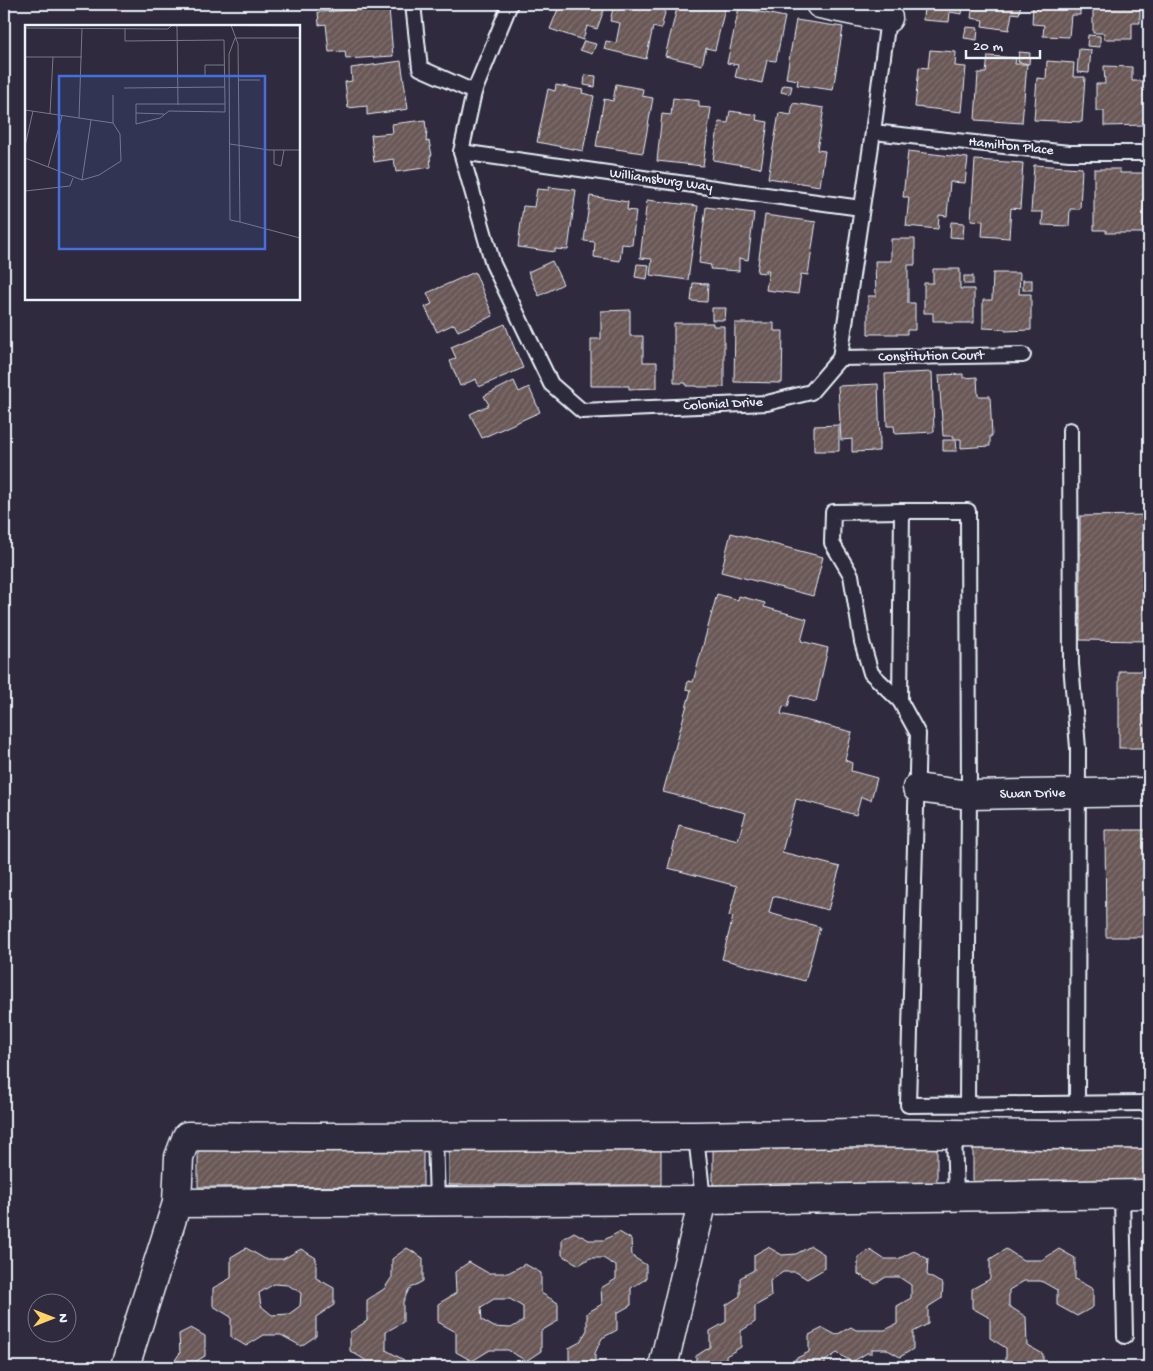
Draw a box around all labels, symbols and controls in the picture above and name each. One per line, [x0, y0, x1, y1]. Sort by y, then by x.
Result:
inset map [25, 25, 300, 300]
scale bar [966, 28, 1039, 60]
text: 20 m [973, 38, 1003, 56]
street label: Hamilton Place [968, 134, 1055, 160]
street label: Williamsburg Way [608, 165, 714, 197]
street label: Constitution Court [878, 348, 985, 366]
street label: Colonial Drive [683, 394, 764, 416]
street label: Swan Drive [1000, 785, 1066, 803]
north arrow [28, 1294, 78, 1344]
text: N [54, 1313, 71, 1323]

